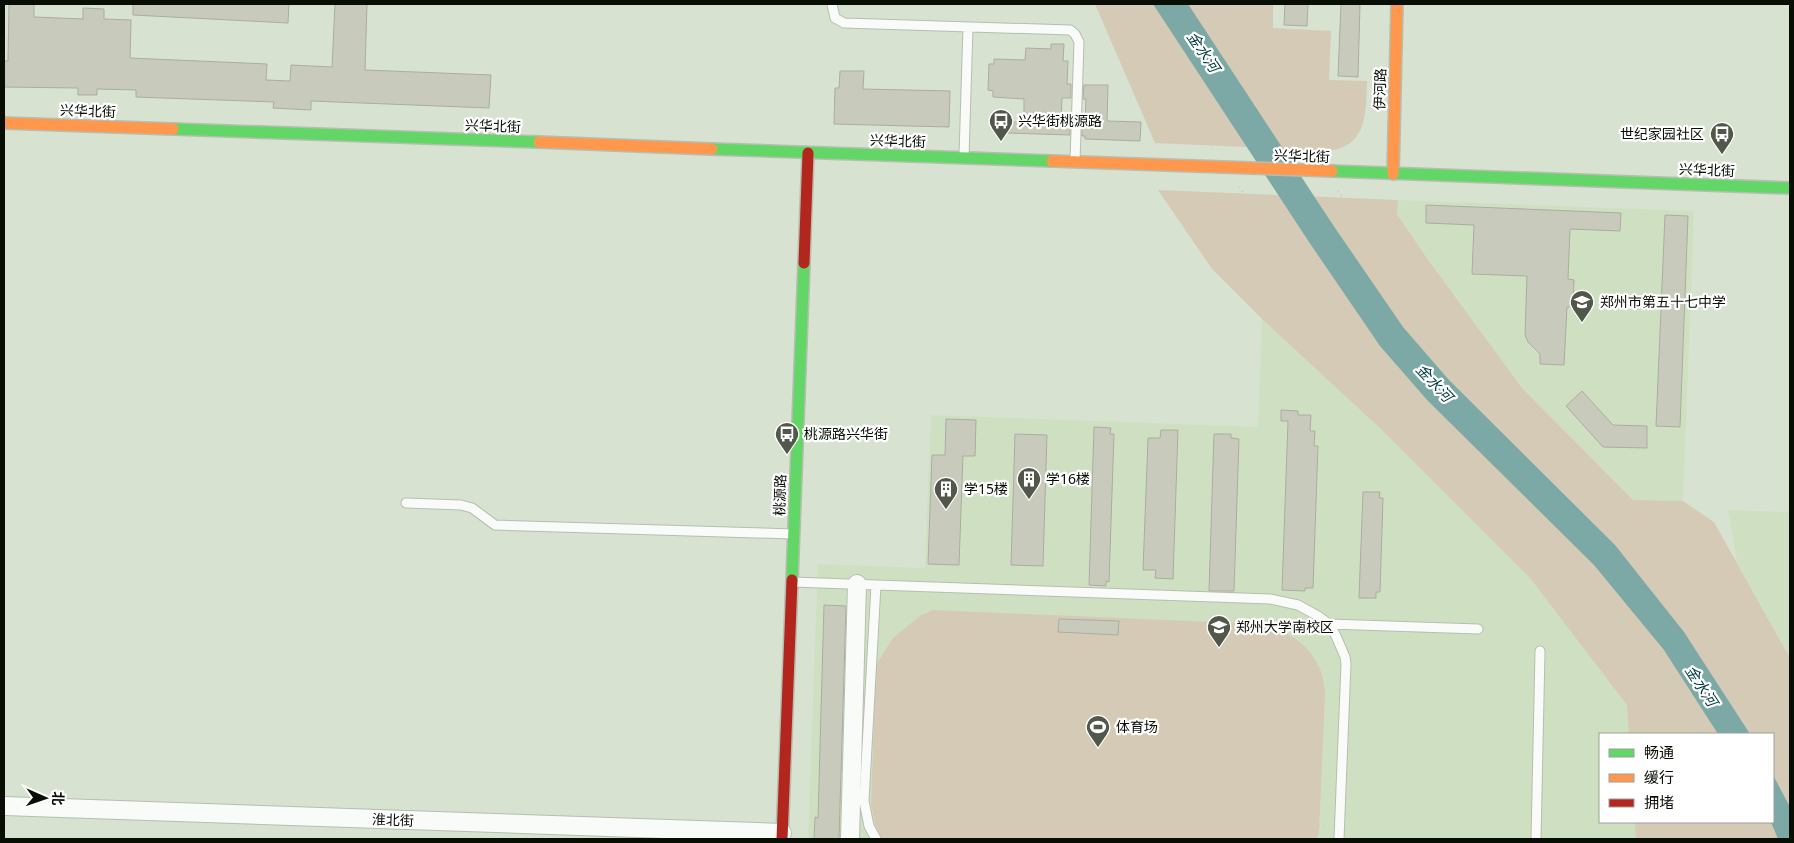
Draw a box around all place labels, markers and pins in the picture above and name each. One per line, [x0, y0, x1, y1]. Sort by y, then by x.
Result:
bus stop icon: 兴华街桃源路 [988, 108, 1014, 142]
place label: 兴华街桃源路 [1018, 111, 1102, 130]
bus stop icon: 世纪家园社区 [1709, 121, 1735, 155]
place label: 世纪家园社区 [1620, 124, 1704, 143]
school or university icon: 郑州市第五十七中学 [1569, 289, 1595, 323]
place label: 郑州市第五十七中学 [1600, 292, 1726, 311]
bus stop icon: 桃源路兴华街 [774, 421, 800, 455]
place label: 桃源路兴华街 [804, 424, 888, 443]
building icon: 学16楼 [1016, 466, 1042, 500]
place label: 学16楼 [1046, 469, 1090, 488]
building icon: 学15楼 [933, 476, 959, 510]
place label: 学15楼 [964, 479, 1008, 498]
school or university icon: 郑州大学南校区 [1206, 614, 1232, 648]
place label: 郑州大学南校区 [1236, 617, 1334, 636]
sports icon: 体育场 [1085, 714, 1111, 748]
place label: 体育场 [1116, 717, 1158, 736]

